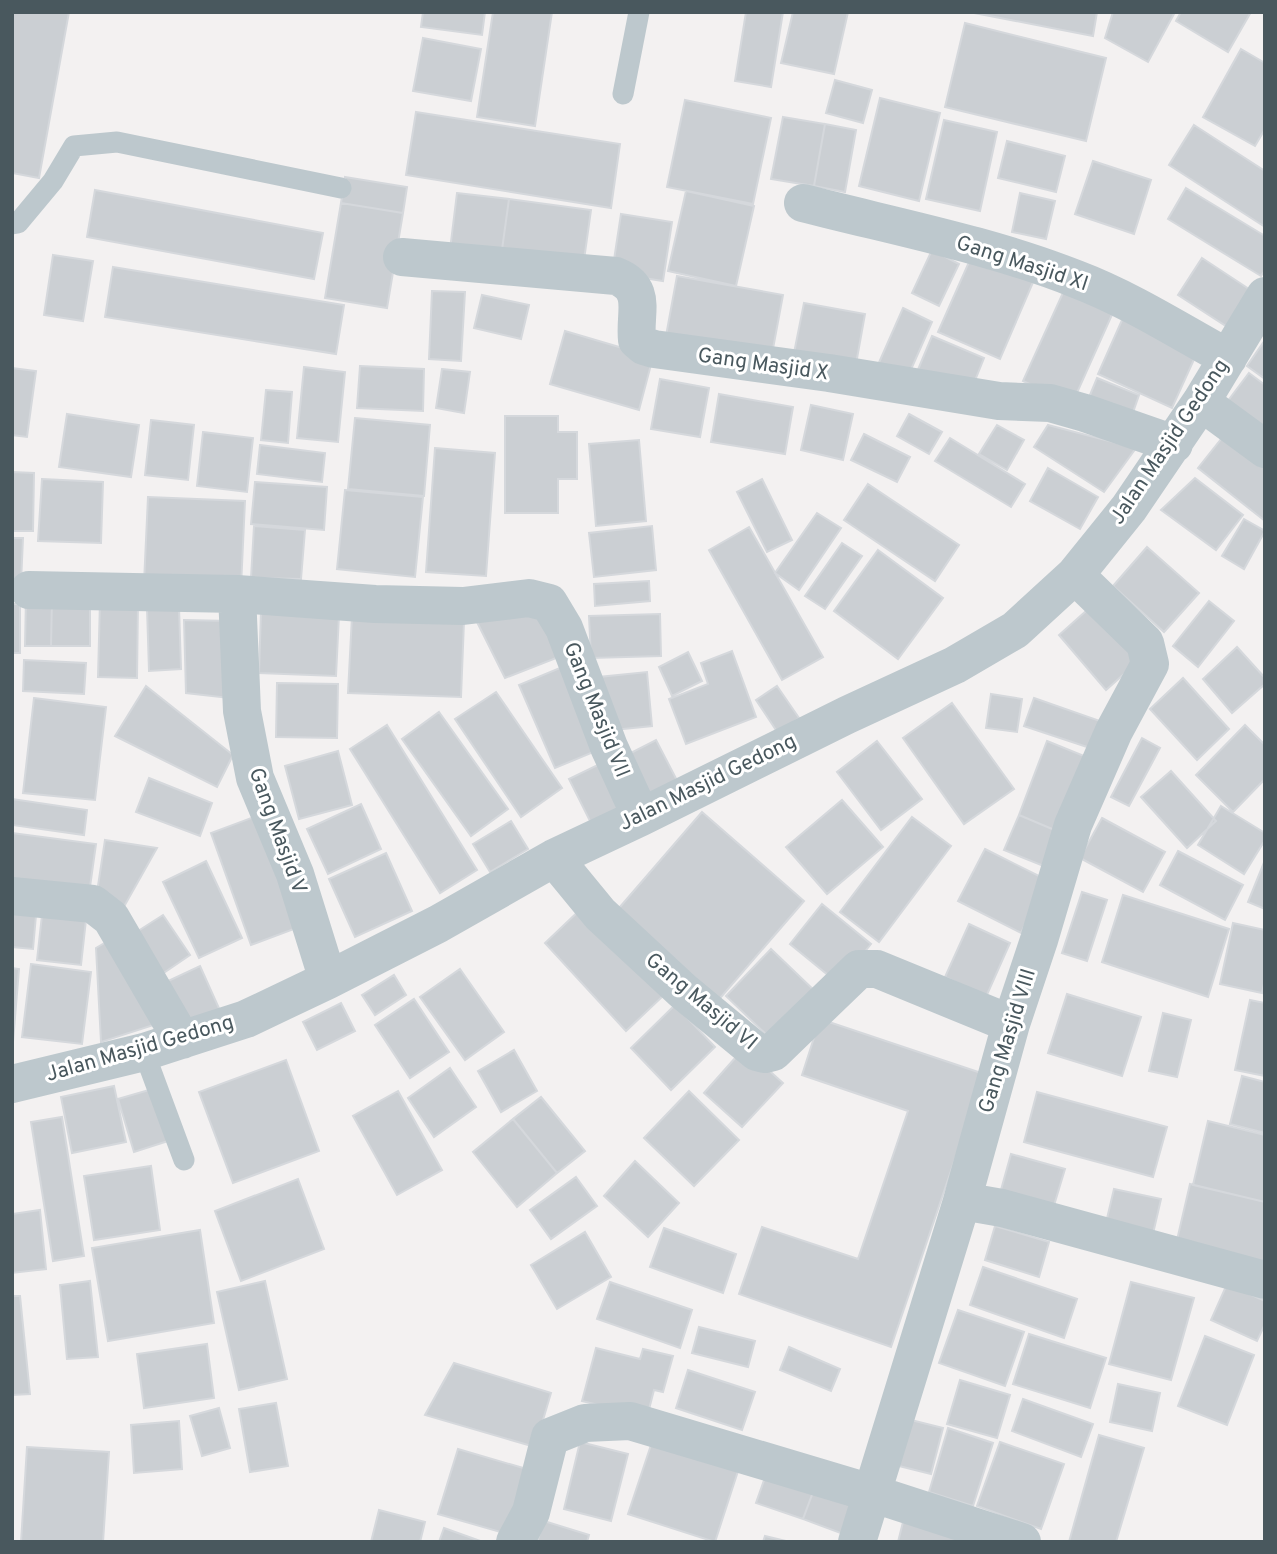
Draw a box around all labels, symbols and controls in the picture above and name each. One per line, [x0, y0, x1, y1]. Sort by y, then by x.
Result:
street label: Gang Masjid XI [952, 230, 1092, 298]
street label: Gang Masjid X [696, 342, 830, 388]
street label: Jalan Masjid Gedong [1105, 354, 1235, 530]
street label: Gang Masjid VII [557, 638, 635, 782]
street label: Jalan Masjid Gedong [615, 728, 801, 838]
street label: Gang Masjid V [242, 764, 312, 898]
street label: Gang Masjid VI [639, 947, 763, 1057]
street label: Gang Masjid VIII [973, 965, 1043, 1117]
street label: Jalan Masjid Gedong [43, 1009, 237, 1089]

